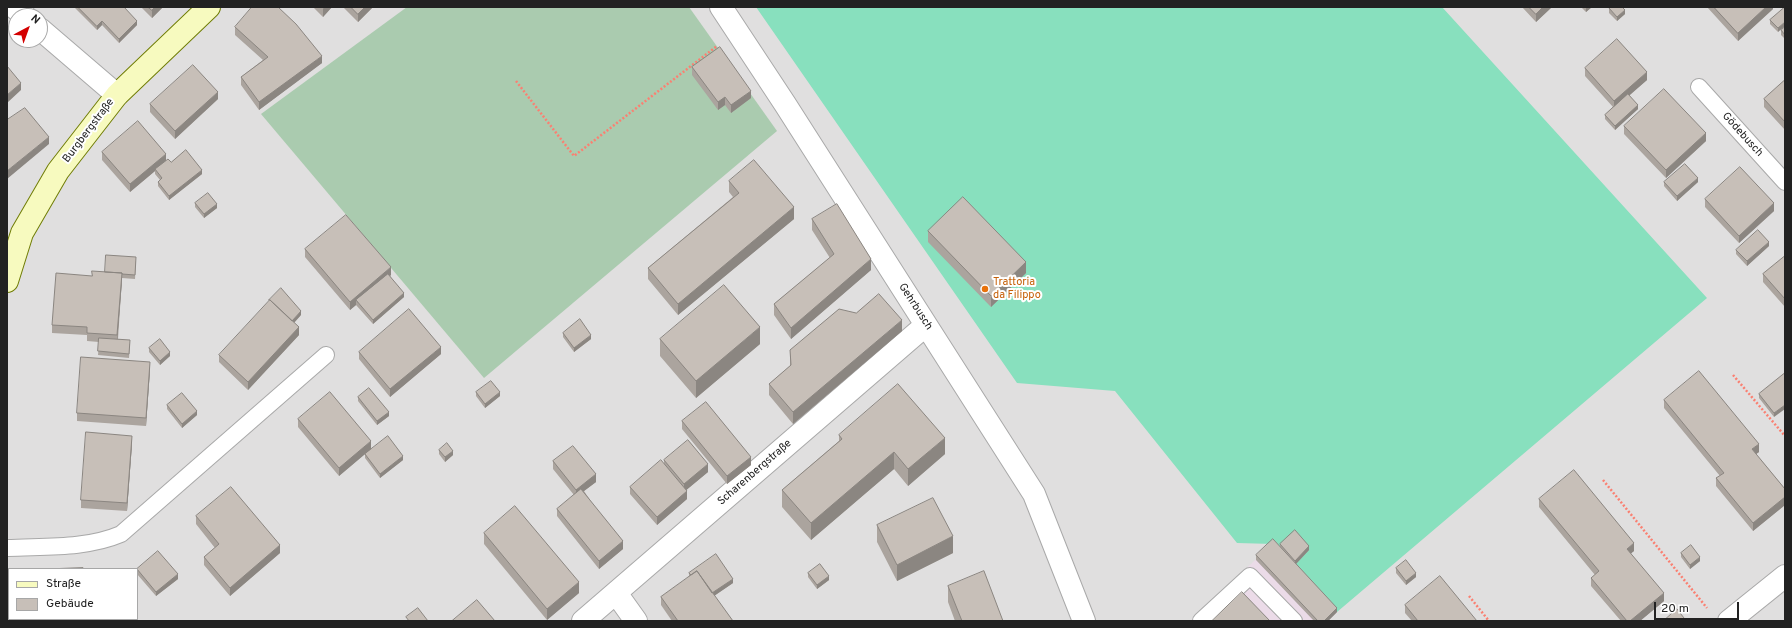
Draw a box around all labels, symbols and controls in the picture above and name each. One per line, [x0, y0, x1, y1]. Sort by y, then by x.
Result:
north arrow [8, 8, 48, 48]
text: N [28, 12, 43, 28]
street label: Burgbergstraße [61, 96, 117, 166]
street label: Gödebusch [1719, 110, 1765, 160]
place label: Trattoria da Filippo [993, 276, 1041, 302]
street label: Gehrbusch [895, 281, 935, 333]
marker: Trattoria da Filippo [980, 284, 990, 294]
street label: Scharenbergstraße [715, 437, 795, 509]
legend [8, 568, 138, 620]
text: Straße [46, 576, 81, 592]
scale bar [1656, 594, 1741, 620]
text: Gebäude [46, 596, 94, 612]
text: 20 m [1661, 601, 1689, 617]

